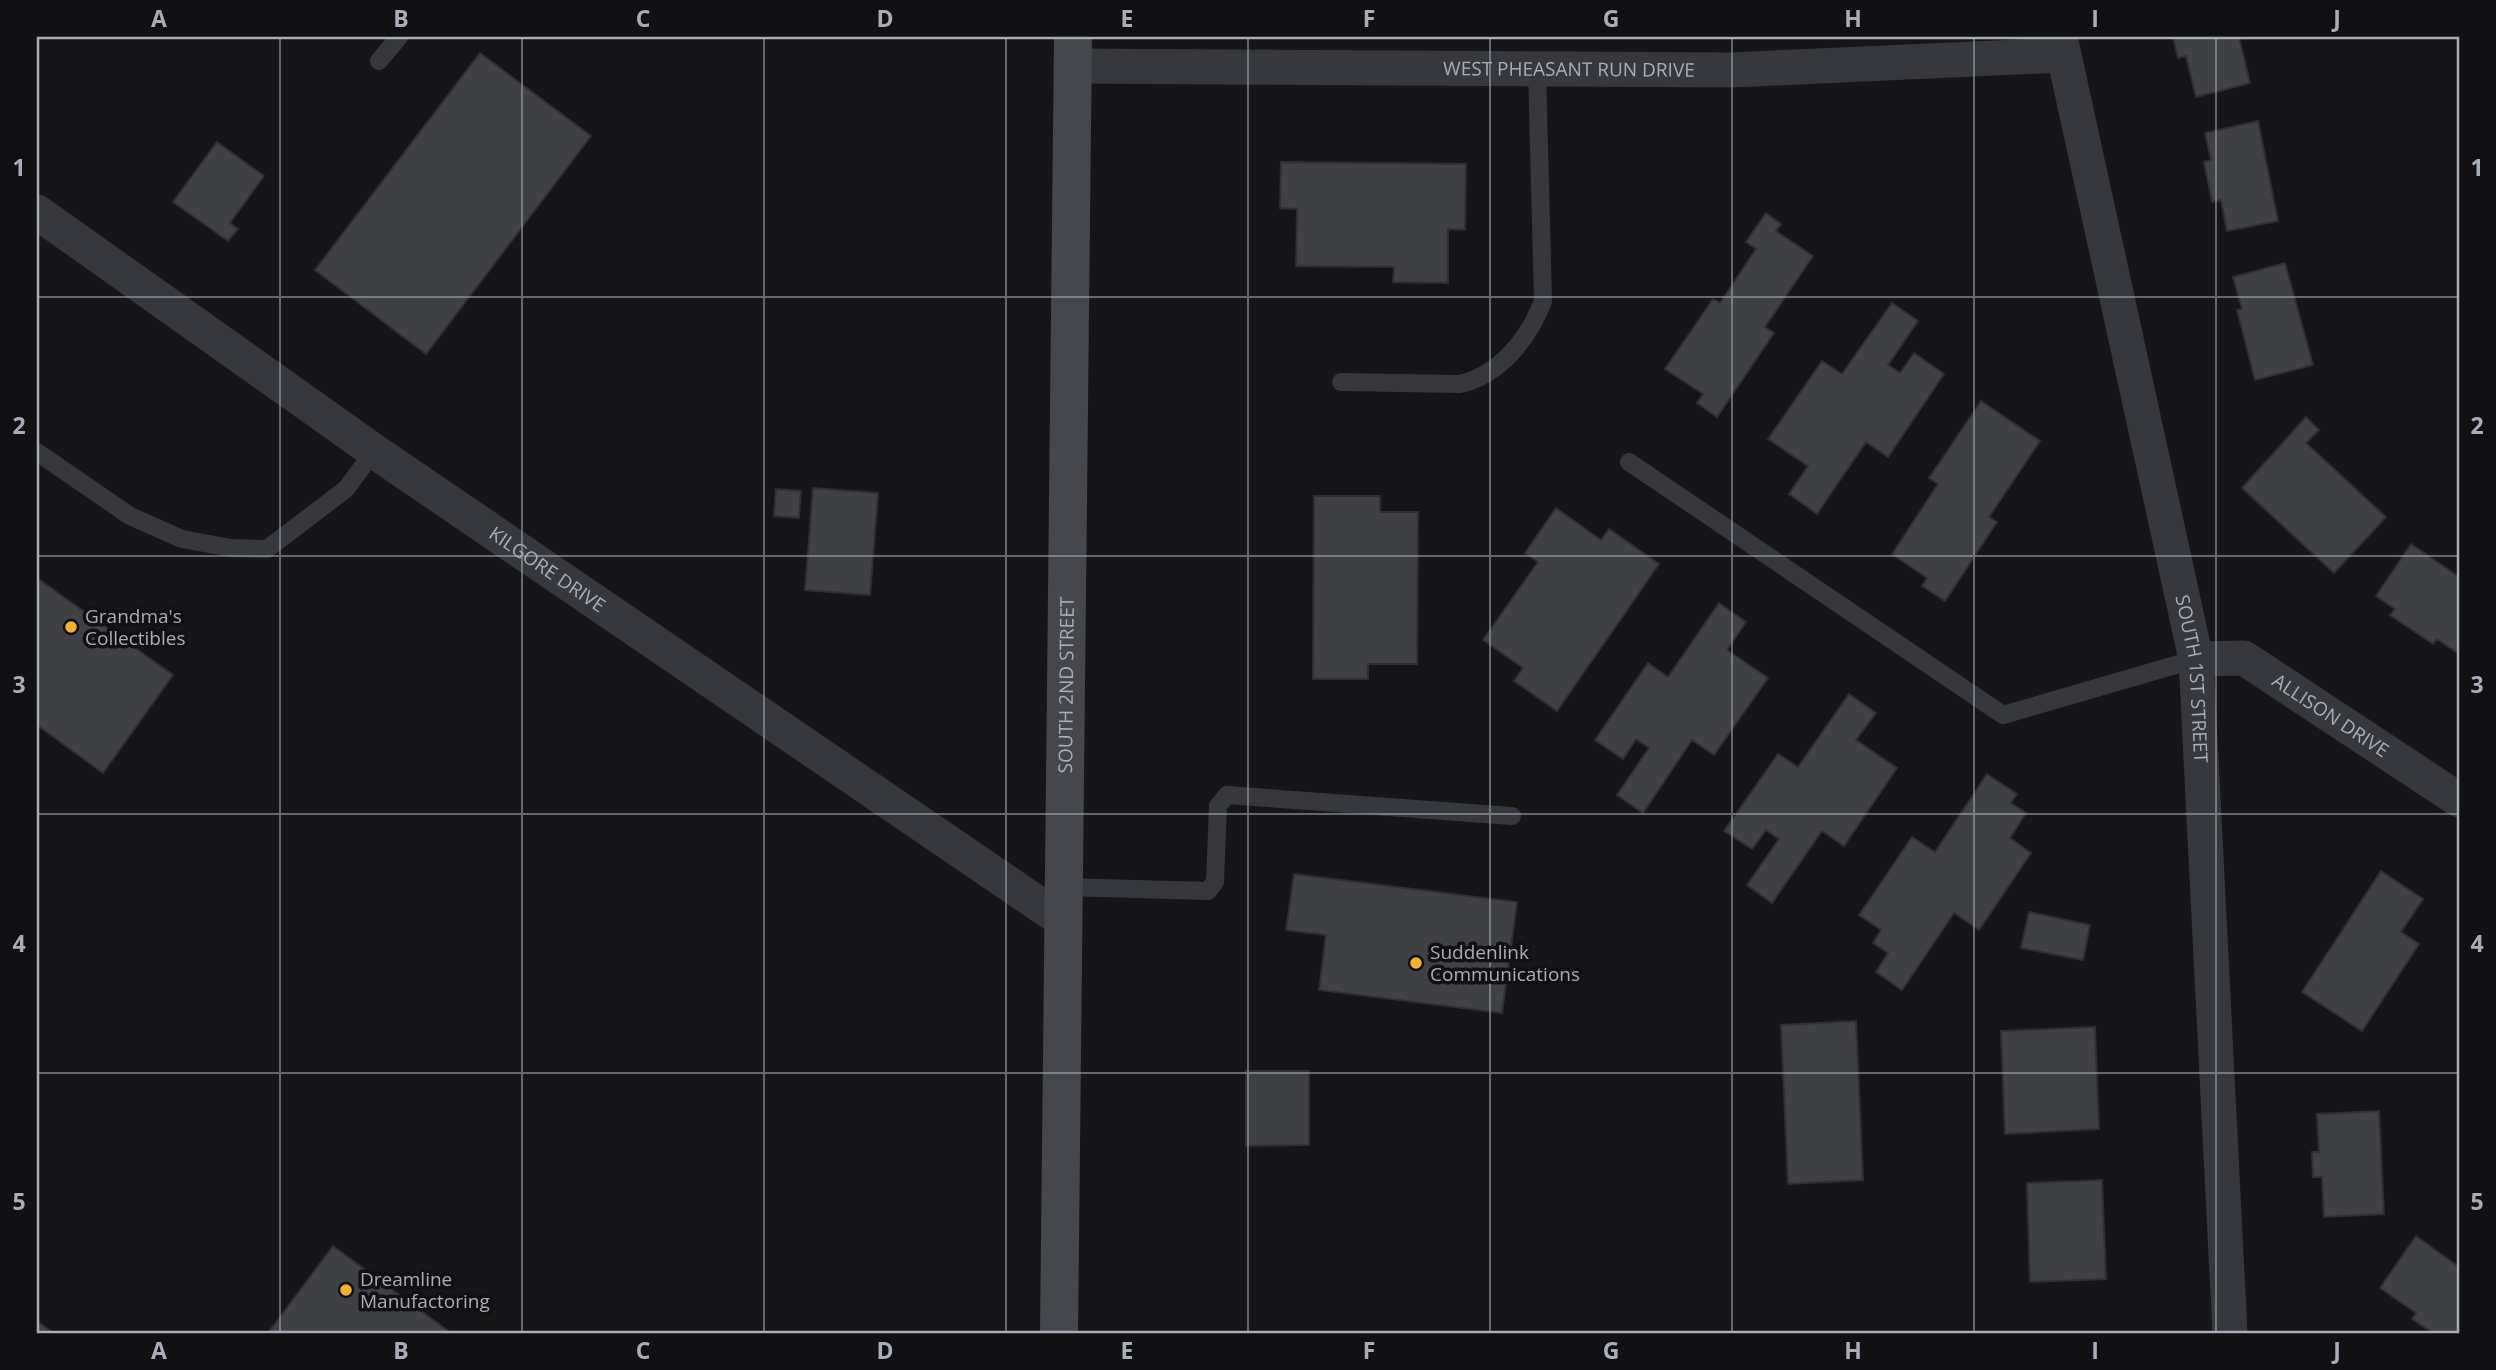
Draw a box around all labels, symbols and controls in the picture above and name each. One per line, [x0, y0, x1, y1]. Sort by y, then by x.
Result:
text: A [151, 2, 167, 34]
text: B [393, 2, 409, 34]
text: C [636, 2, 650, 34]
text: D [876, 2, 894, 34]
text: E [1121, 2, 1133, 34]
text: F [1363, 2, 1375, 34]
text: G [1603, 2, 1619, 34]
text: H [1844, 2, 1862, 34]
text: I [2091, 2, 2099, 34]
text: J [2331, 2, 2341, 34]
street label: WEST PHEASANT RUN DRIVE [1443, 55, 1695, 83]
text: 1 [12, 151, 26, 183]
text: 1 [2470, 151, 2484, 183]
text: 2 [12, 409, 26, 441]
text: 2 [2470, 409, 2484, 441]
street label: KILGORE DRIVE [484, 520, 611, 618]
street label: SOUTH 1ST STREET [2169, 592, 2214, 764]
street label: SOUTH 2ND STREET [1052, 596, 1080, 773]
place label: Grandma's Collectibles [85, 603, 185, 651]
marker: Grandma's Collectibles [63, 619, 79, 635]
street label: ALLISON DRIVE [2268, 667, 2394, 763]
text: 3 [12, 668, 26, 700]
text: 3 [2470, 668, 2484, 700]
text: 4 [12, 927, 26, 959]
text: 4 [2470, 927, 2484, 959]
place label: Suddenlink Communications [1430, 939, 1580, 987]
marker: Suddenlink Communications [1408, 955, 1424, 971]
text: 5 [12, 1185, 26, 1217]
text: 5 [2470, 1185, 2484, 1217]
place label: Dreamline Manufactoring [360, 1266, 490, 1314]
marker: Dreamline Manufactoring [338, 1282, 354, 1298]
text: A [151, 1334, 167, 1366]
text: B [393, 1334, 409, 1366]
text: C [636, 1334, 650, 1366]
text: D [876, 1334, 894, 1366]
text: E [1121, 1334, 1133, 1366]
text: F [1363, 1334, 1375, 1366]
text: G [1603, 1334, 1619, 1366]
text: H [1844, 1334, 1862, 1366]
text: I [2091, 1334, 2099, 1366]
text: J [2331, 1334, 2341, 1366]

